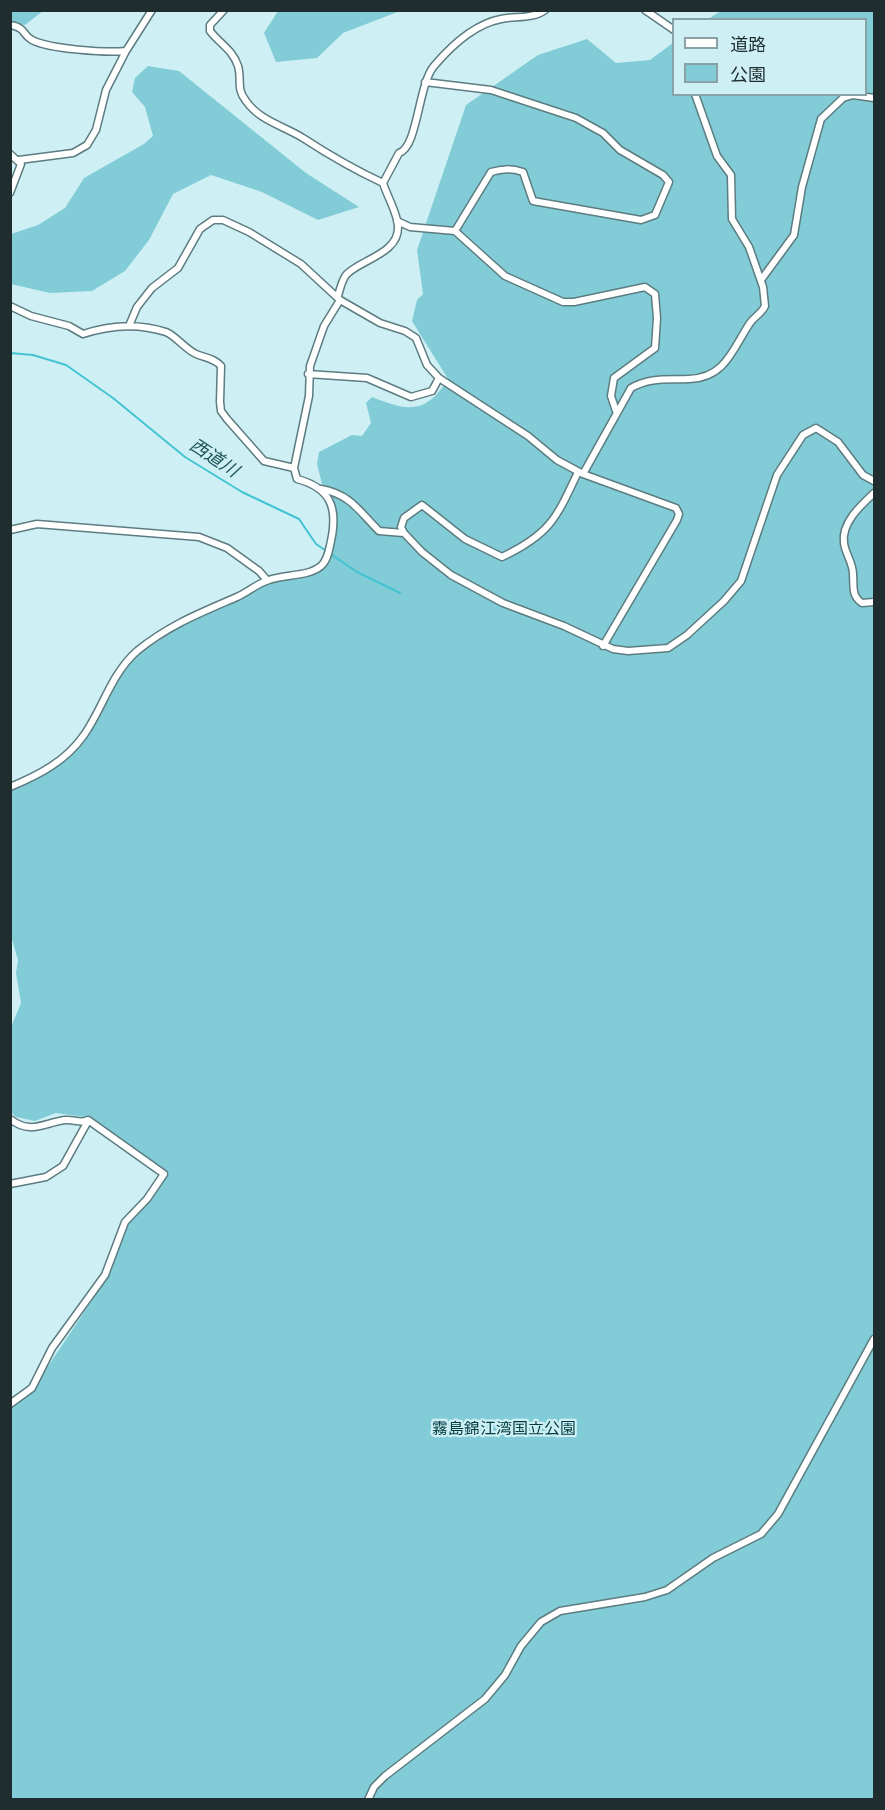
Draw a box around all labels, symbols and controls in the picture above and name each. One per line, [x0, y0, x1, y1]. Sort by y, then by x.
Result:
legend [672, 18, 867, 96]
text: 道路 [730, 34, 766, 55]
text: 公園 [730, 64, 766, 85]
water label: 西道川 [185, 434, 243, 482]
park label: 霧島錦江湾国立公園 [432, 1419, 576, 1439]

